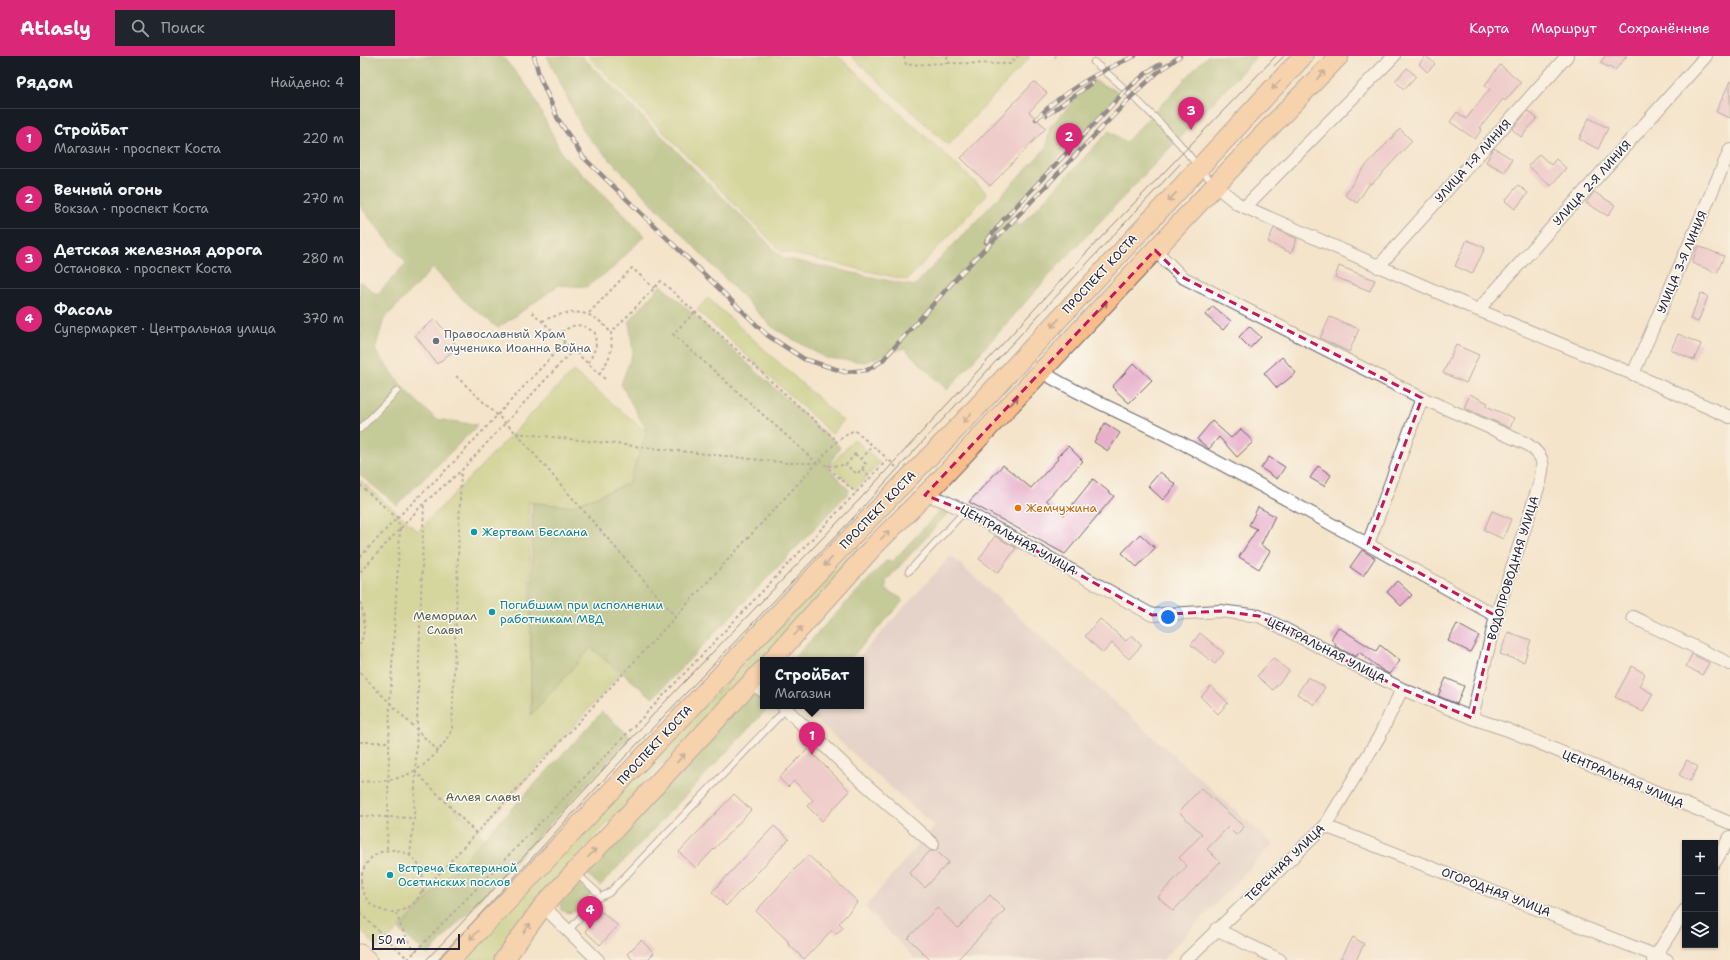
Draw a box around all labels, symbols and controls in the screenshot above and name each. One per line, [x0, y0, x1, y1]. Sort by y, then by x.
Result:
search box [115, 10, 395, 46]
text: Atlasly [20, 16, 91, 41]
icon: search [129, 17, 151, 39]
text: Поиск [161, 18, 205, 38]
text: Карта [1469, 19, 1509, 37]
text: Маршрут [1531, 19, 1597, 37]
text: Сохранённые [1619, 19, 1710, 37]
one-way arrow [1316, 70, 1326, 80]
text: Рядом [16, 71, 73, 93]
text: Найдено: 4 [270, 74, 344, 91]
one-way arrow [1272, 79, 1281, 89]
pin: 3 [1178, 97, 1204, 130]
street label: УЛИЦА 1-Я ЛИНИЯ [1431, 116, 1515, 206]
text: СтройБат [54, 120, 128, 140]
pin: 2 [1056, 123, 1082, 156]
text: 1 [26, 130, 32, 147]
text: 220 m [302, 130, 344, 147]
street label: УЛИЦА 2-Я ЛИНИЯ [1549, 137, 1635, 229]
text: Магазин · проспект Коста [54, 140, 221, 157]
text: Вечный огонь [54, 180, 162, 200]
text: 2 [24, 190, 34, 207]
text: 270 m [302, 190, 344, 207]
one-way arrow [1167, 192, 1177, 202]
text: Вокзал · проспект Коста [54, 200, 209, 217]
street label: УЛИЦА 3-Я ЛИНИЯ [1653, 208, 1711, 316]
street label: ПРОСПЕКТ КОСТА [1059, 231, 1141, 317]
text: Детская железная дорога [54, 240, 262, 260]
text: 3 [24, 250, 34, 267]
text: 280 m [302, 250, 344, 267]
text: Остановка · проспект Коста [54, 260, 232, 277]
text: Фасоль [54, 300, 113, 320]
one-way arrow [1098, 301, 1108, 311]
text: 4 [24, 310, 34, 327]
text: 370 m [302, 310, 344, 327]
one-way arrow [1050, 318, 1060, 328]
text: Супермаркет · Центральная улица [54, 320, 276, 337]
place label: Православный Храм мученика Иоанна Война [444, 326, 592, 356]
marker: Православный Храм мученика Иоанна Война [431, 336, 441, 346]
one-way arrow [1010, 396, 1019, 406]
one-way arrow [962, 413, 971, 423]
street label: ПРОСПЕКТ КОСТА [836, 467, 920, 553]
street label: ВОДОПРОВОДНАЯ УЛИЦА [1483, 494, 1543, 642]
place label: Жемчужина [1026, 500, 1097, 516]
street label: ЦЕНТРАЛЬНАЯ УЛИЦА [957, 501, 1079, 579]
marker: Жемчужина [1013, 503, 1023, 513]
place label: Жертвам Беслана [482, 524, 588, 540]
marker: Жертвам Беслана [469, 527, 479, 537]
one-way arrow [880, 530, 890, 540]
one-way arrow [824, 557, 833, 567]
place label: Погибшим при исполнении работникам МВД [500, 597, 663, 627]
marker: Погибшим при исполнении работникам МВД [487, 607, 497, 617]
your location [1158, 607, 1178, 627]
park label: Мемориал Славы [413, 608, 477, 638]
street label: ЦЕНТРАЛЬНАЯ УЛИЦА [1264, 613, 1388, 687]
one-way arrow [793, 626, 802, 636]
popup [760, 657, 864, 709]
text: СтройБат [775, 665, 849, 685]
text: Магазин [775, 685, 831, 702]
street label: ПРОСПЕКТ КОСТА [614, 702, 696, 788]
pin: 1 [799, 722, 825, 755]
street label: ЦЕНТРАЛЬНАЯ УЛИЦА [1560, 746, 1687, 812]
one-way arrow [676, 753, 686, 763]
park label: Аллея славы [446, 789, 520, 805]
street label: ТЕРЕЧНАЯ УЛИЦА [1242, 821, 1329, 905]
map controls [1682, 840, 1718, 948]
button: + [1682, 840, 1718, 876]
one-way arrow [588, 848, 597, 859]
place label: Встреча Екатериной Осетинских послов [398, 860, 518, 890]
street label: ОГОРОДНАЯ УЛИЦА [1439, 864, 1553, 920]
marker: Встреча Екатериной Осетинских послов [385, 870, 395, 880]
button: − [1682, 876, 1718, 912]
pin: 4 [577, 896, 603, 929]
button: layers [1682, 912, 1718, 948]
one-way arrow [523, 923, 531, 934]
one-way arrow [469, 931, 479, 940]
scale bar [372, 932, 460, 951]
text: 50 m [378, 933, 406, 948]

